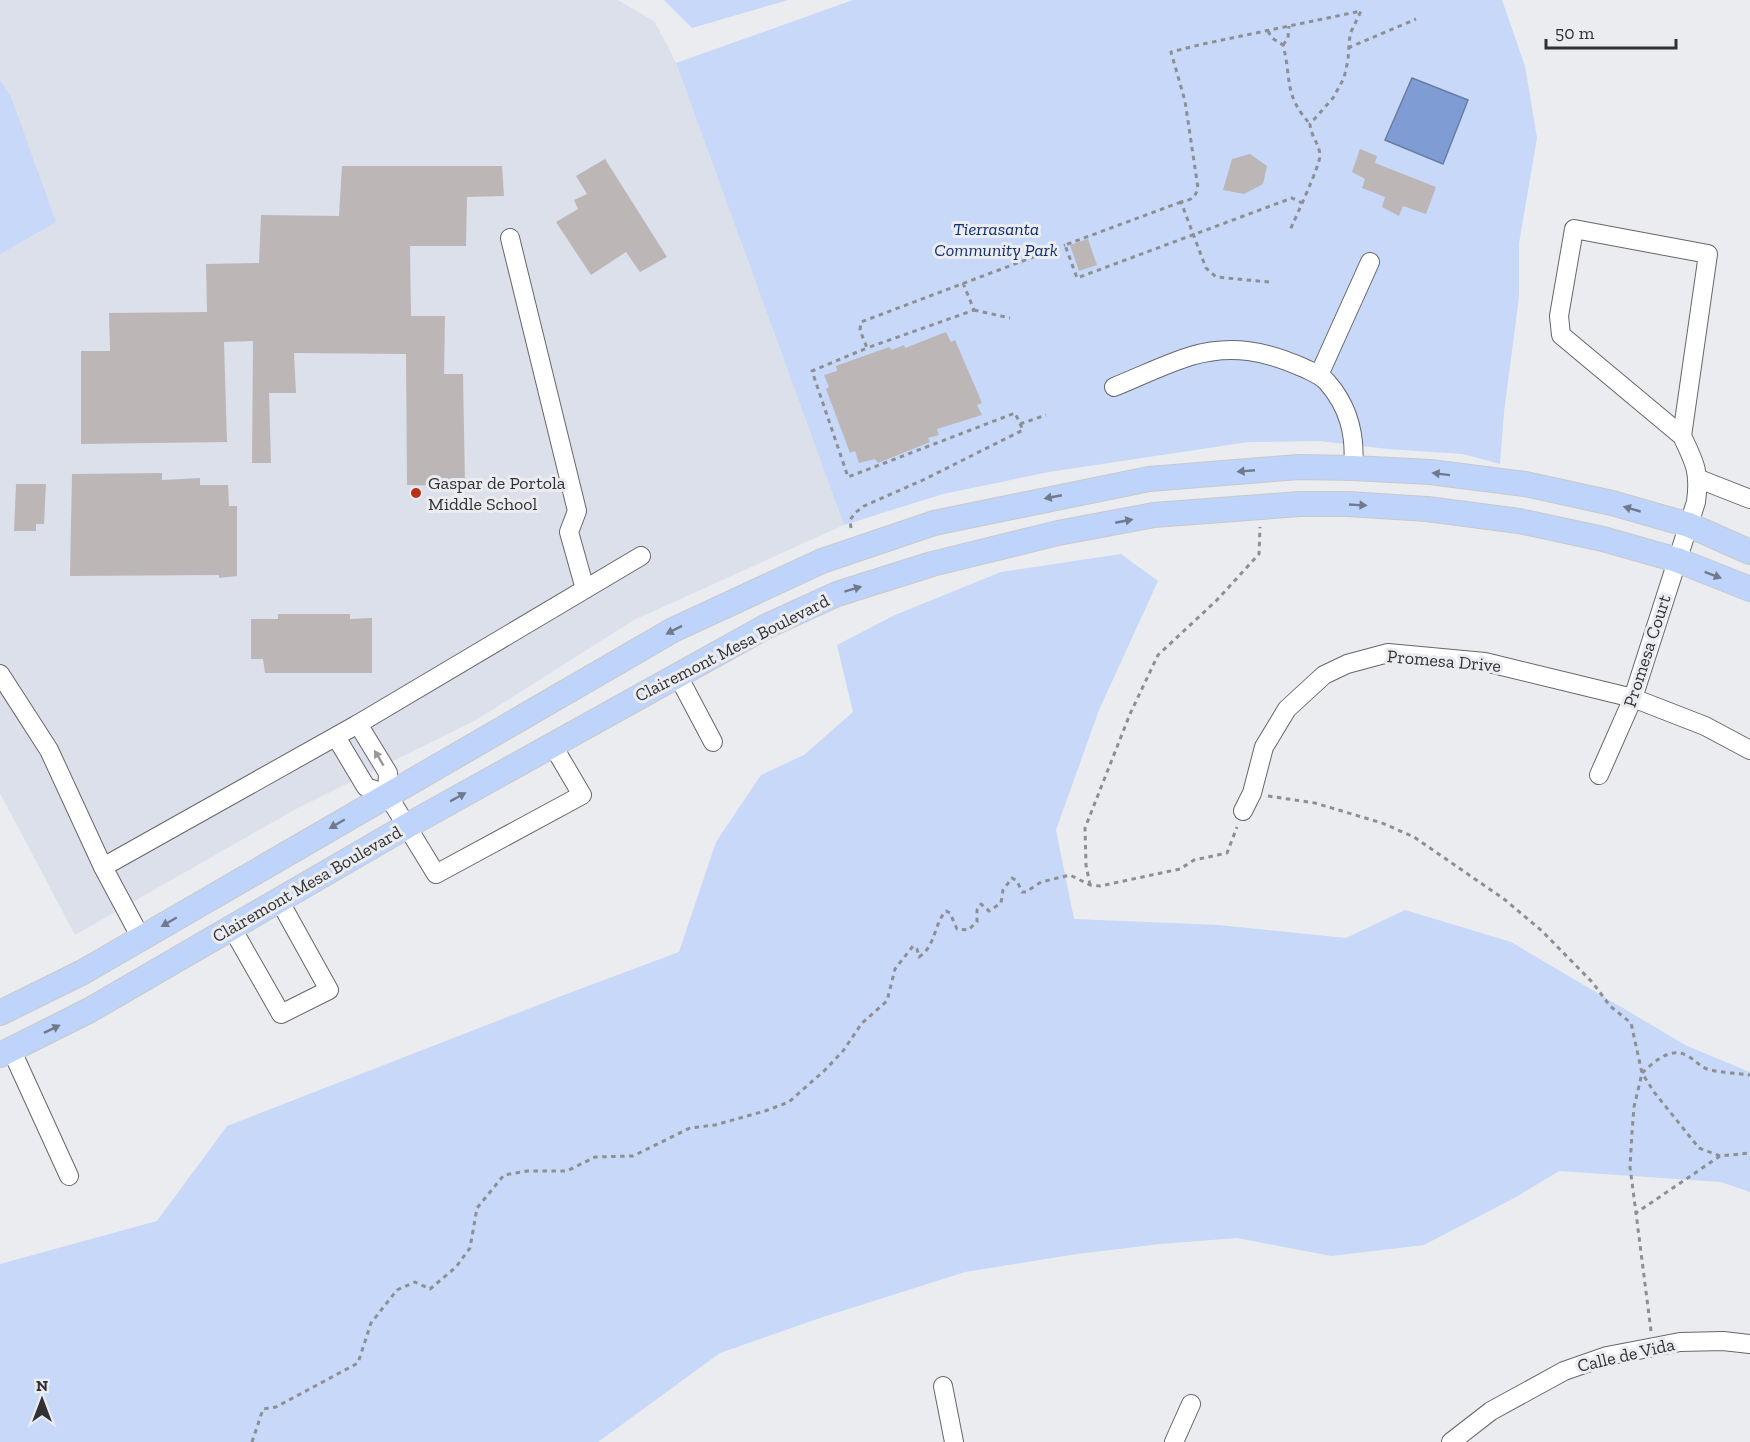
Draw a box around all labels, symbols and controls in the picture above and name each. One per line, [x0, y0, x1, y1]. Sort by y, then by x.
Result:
scale bar [1546, 12, 1676, 50]
text: 50 m [1555, 22, 1595, 44]
park label: Tierrasanta Community Park [934, 218, 1058, 261]
one-way arrow [1237, 466, 1256, 476]
one-way arrow [1431, 469, 1450, 478]
place label: Gaspar de Portola Middle School [428, 472, 566, 515]
marker: Gaspar de Portola Middle School [409, 486, 423, 500]
one-way arrow [1044, 493, 1063, 502]
one-way arrow [1349, 500, 1368, 509]
one-way arrow [1623, 504, 1641, 513]
one-way arrow [1114, 516, 1133, 525]
one-way arrow [1704, 570, 1722, 580]
one-way arrow [844, 584, 862, 593]
street label: Clairemont Mesa Boulevard [631, 589, 833, 707]
street label: Promesa Court [1618, 592, 1676, 710]
one-way arrow [666, 625, 683, 635]
street label: Promesa Drive [1386, 645, 1502, 677]
one-way arrow [373, 750, 384, 766]
one-way arrow [450, 792, 467, 802]
one-way arrow [328, 819, 345, 829]
street label: Clairemont Mesa Boulevard [208, 821, 406, 947]
one-way arrow [160, 917, 177, 927]
one-way arrow [44, 1024, 61, 1033]
street label: Calle de Vida [1575, 1333, 1677, 1377]
north arrow [12, 1370, 72, 1430]
text: N [36, 1376, 48, 1395]

